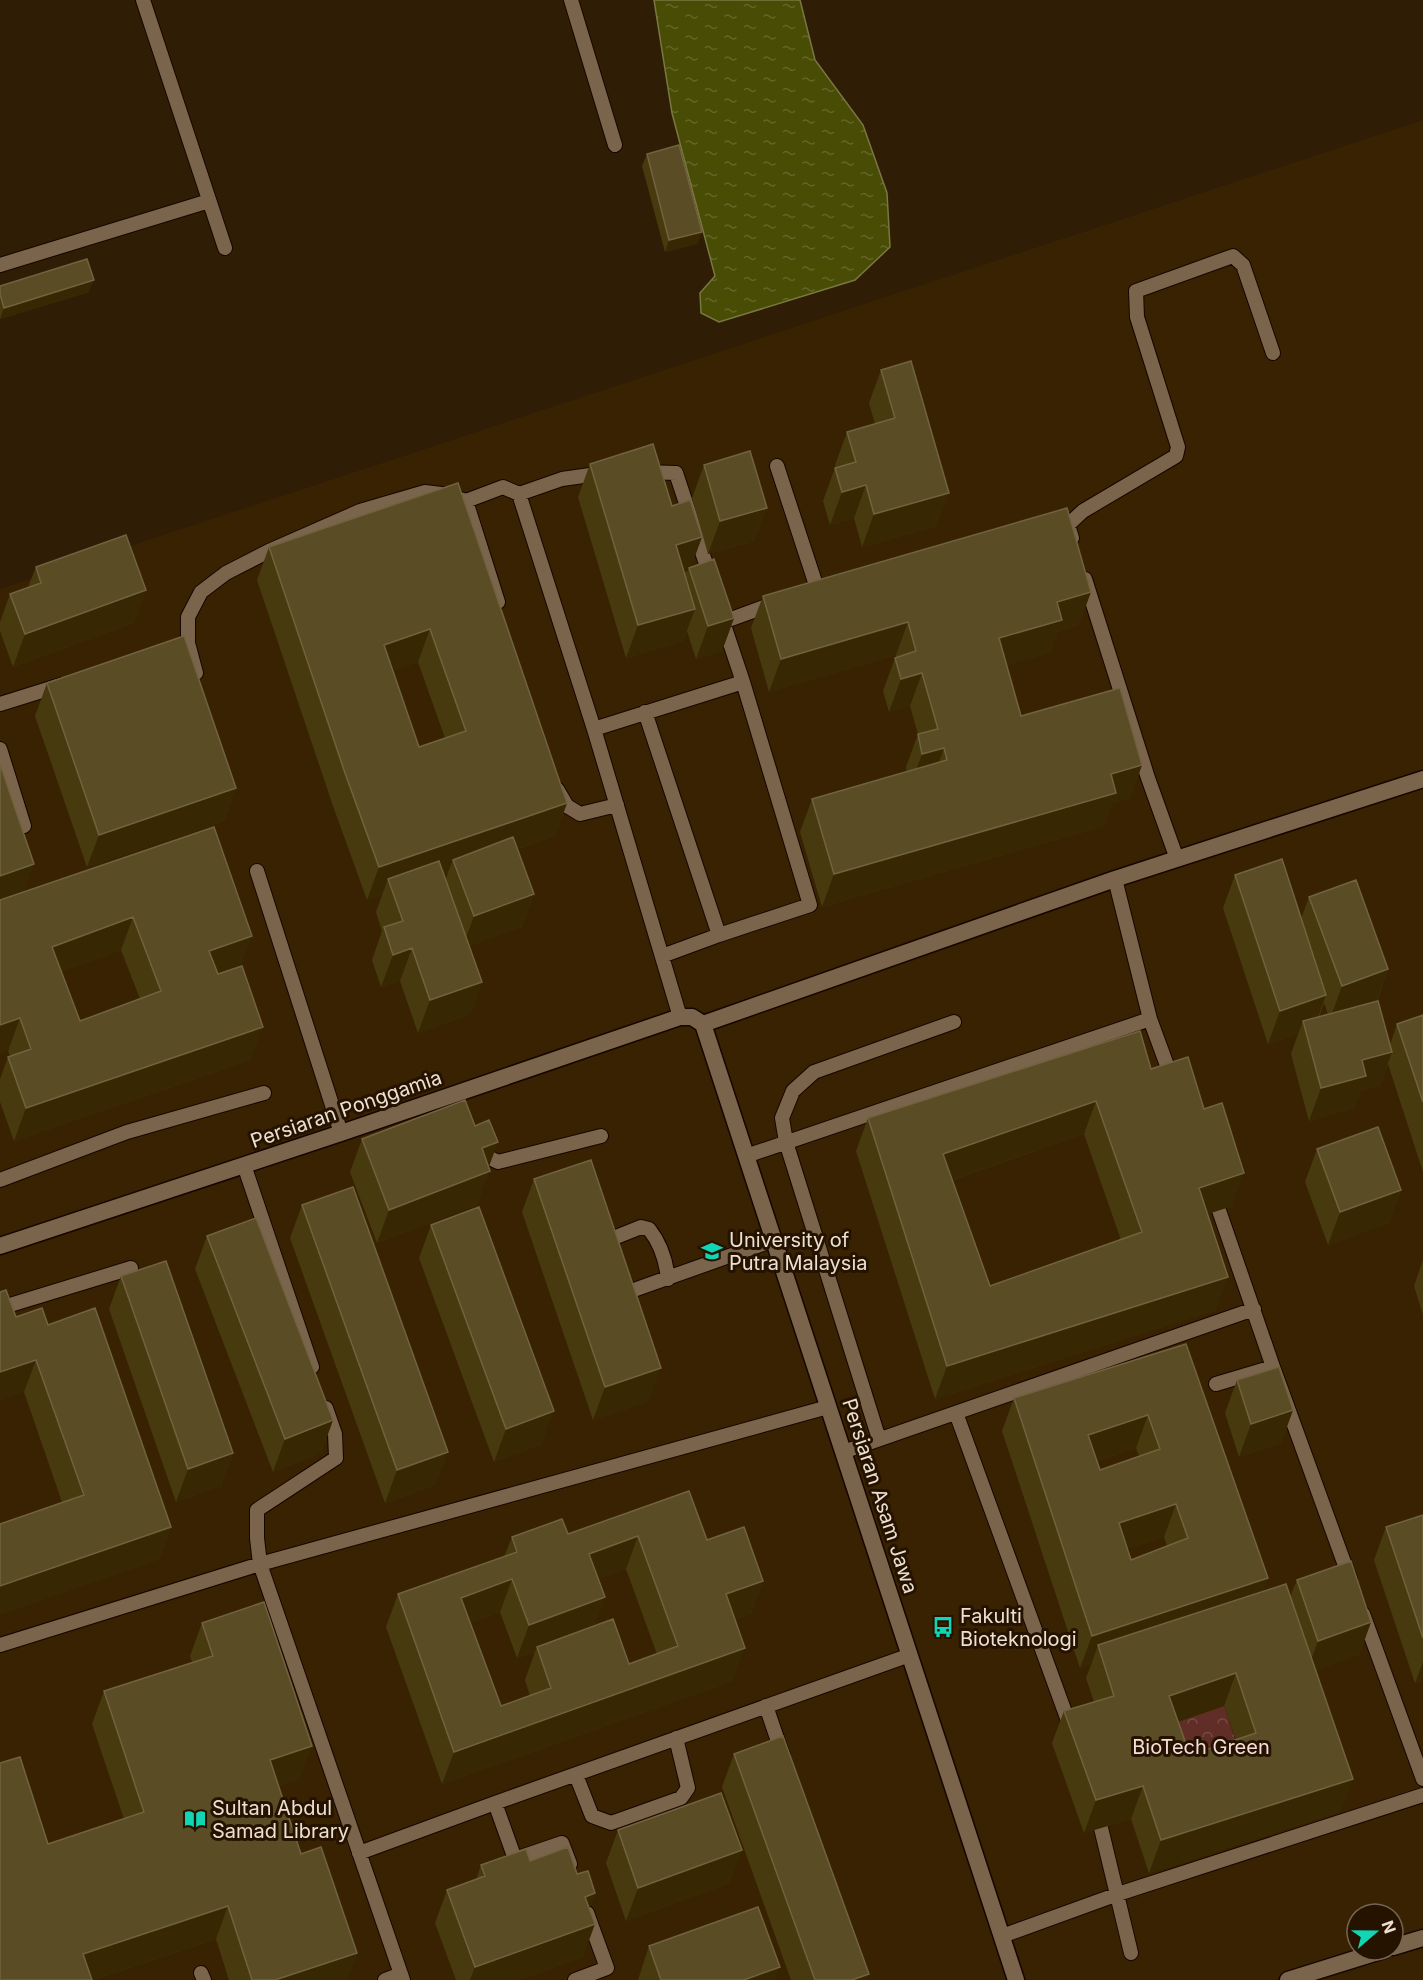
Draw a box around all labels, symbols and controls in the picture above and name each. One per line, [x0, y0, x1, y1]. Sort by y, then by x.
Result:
street label: Persiaran Ponggamia [247, 1065, 445, 1153]
place label: University of Putra Malaysia [729, 1228, 867, 1275]
school or university icon: University of Putra Malaysia [700, 1239, 724, 1263]
street label: Persiaran Asam Jawa [837, 1395, 923, 1597]
place label: Fakulti Bioteknologi [960, 1604, 1077, 1651]
bus stop icon: Fakulti Bioteknologi [931, 1615, 955, 1639]
park label: BioTech Green [1132, 1735, 1270, 1759]
place label: Sultan Abdul Samad Library [212, 1796, 349, 1843]
library icon: Sultan Abdul Samad Library [183, 1807, 207, 1831]
north arrow [1345, 1902, 1405, 1962]
text: N [1378, 1918, 1401, 1936]

